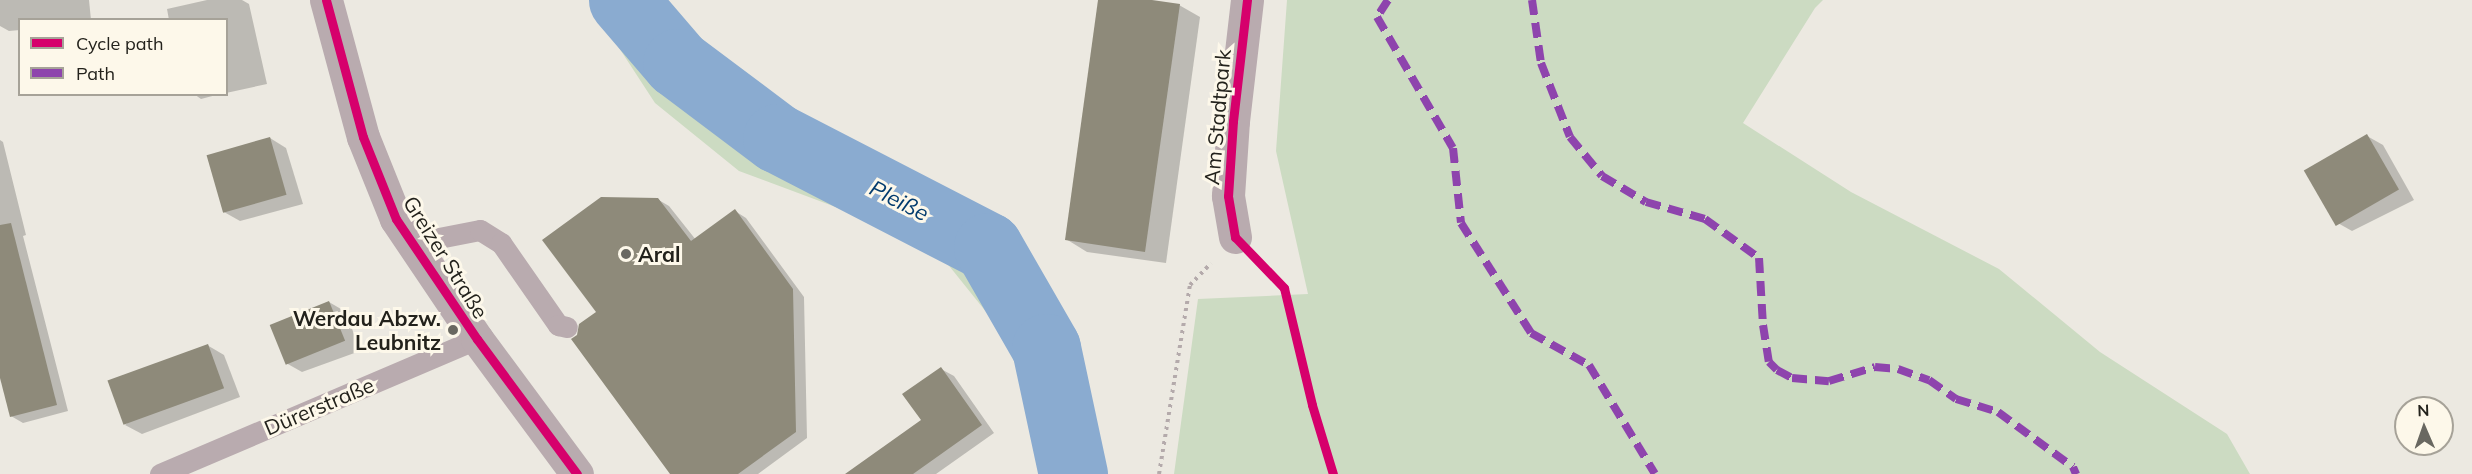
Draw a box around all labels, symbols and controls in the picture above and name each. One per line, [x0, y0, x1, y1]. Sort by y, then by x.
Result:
legend [18, 18, 228, 96]
text: Cycle path [76, 32, 163, 55]
street label: Am Stadtpark [1199, 48, 1235, 186]
text: Path [76, 62, 115, 85]
water label: Pleiße [865, 175, 933, 227]
street label: Greizer Straße [398, 191, 494, 323]
place label: Aral [638, 241, 680, 267]
marker: Aral [619, 247, 633, 261]
place label: Werdau Abzw. Leubnitz [293, 305, 441, 355]
marker: Werdau Abzw. Leubnitz [446, 323, 460, 337]
street label: Dürerstraße [260, 372, 378, 440]
north arrow [2394, 396, 2454, 456]
text: N [2417, 400, 2430, 420]

